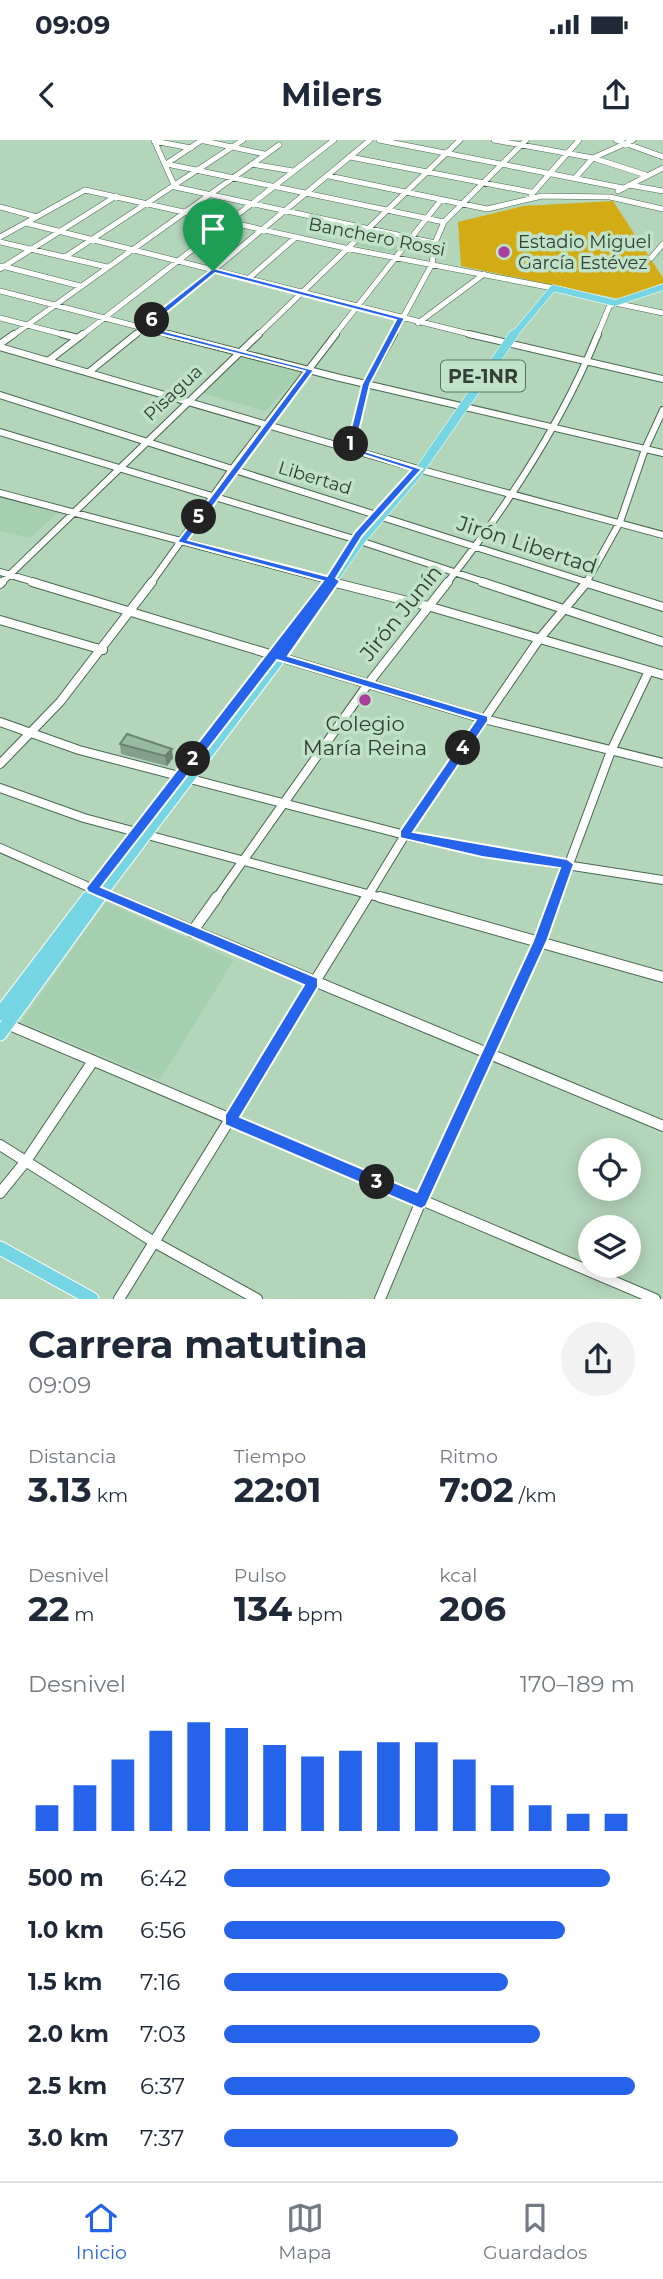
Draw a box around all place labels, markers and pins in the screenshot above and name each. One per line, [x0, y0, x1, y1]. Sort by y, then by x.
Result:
pin [183, 199, 243, 271]
place label: Estadio Miguel García Estévez [518, 231, 651, 274]
marker: Estadio Miguel García Estévez [496, 244, 512, 260]
pin: 6 [134, 302, 170, 338]
pin: 1 [334, 426, 368, 462]
pin: 5 [182, 500, 216, 534]
marker: Colegio María Reina [357, 692, 373, 708]
place label: Colegio María Reina [303, 711, 427, 760]
pin: 4 [446, 730, 480, 766]
pin: 2 [176, 742, 210, 776]
pin: 3 [360, 1164, 394, 1200]

